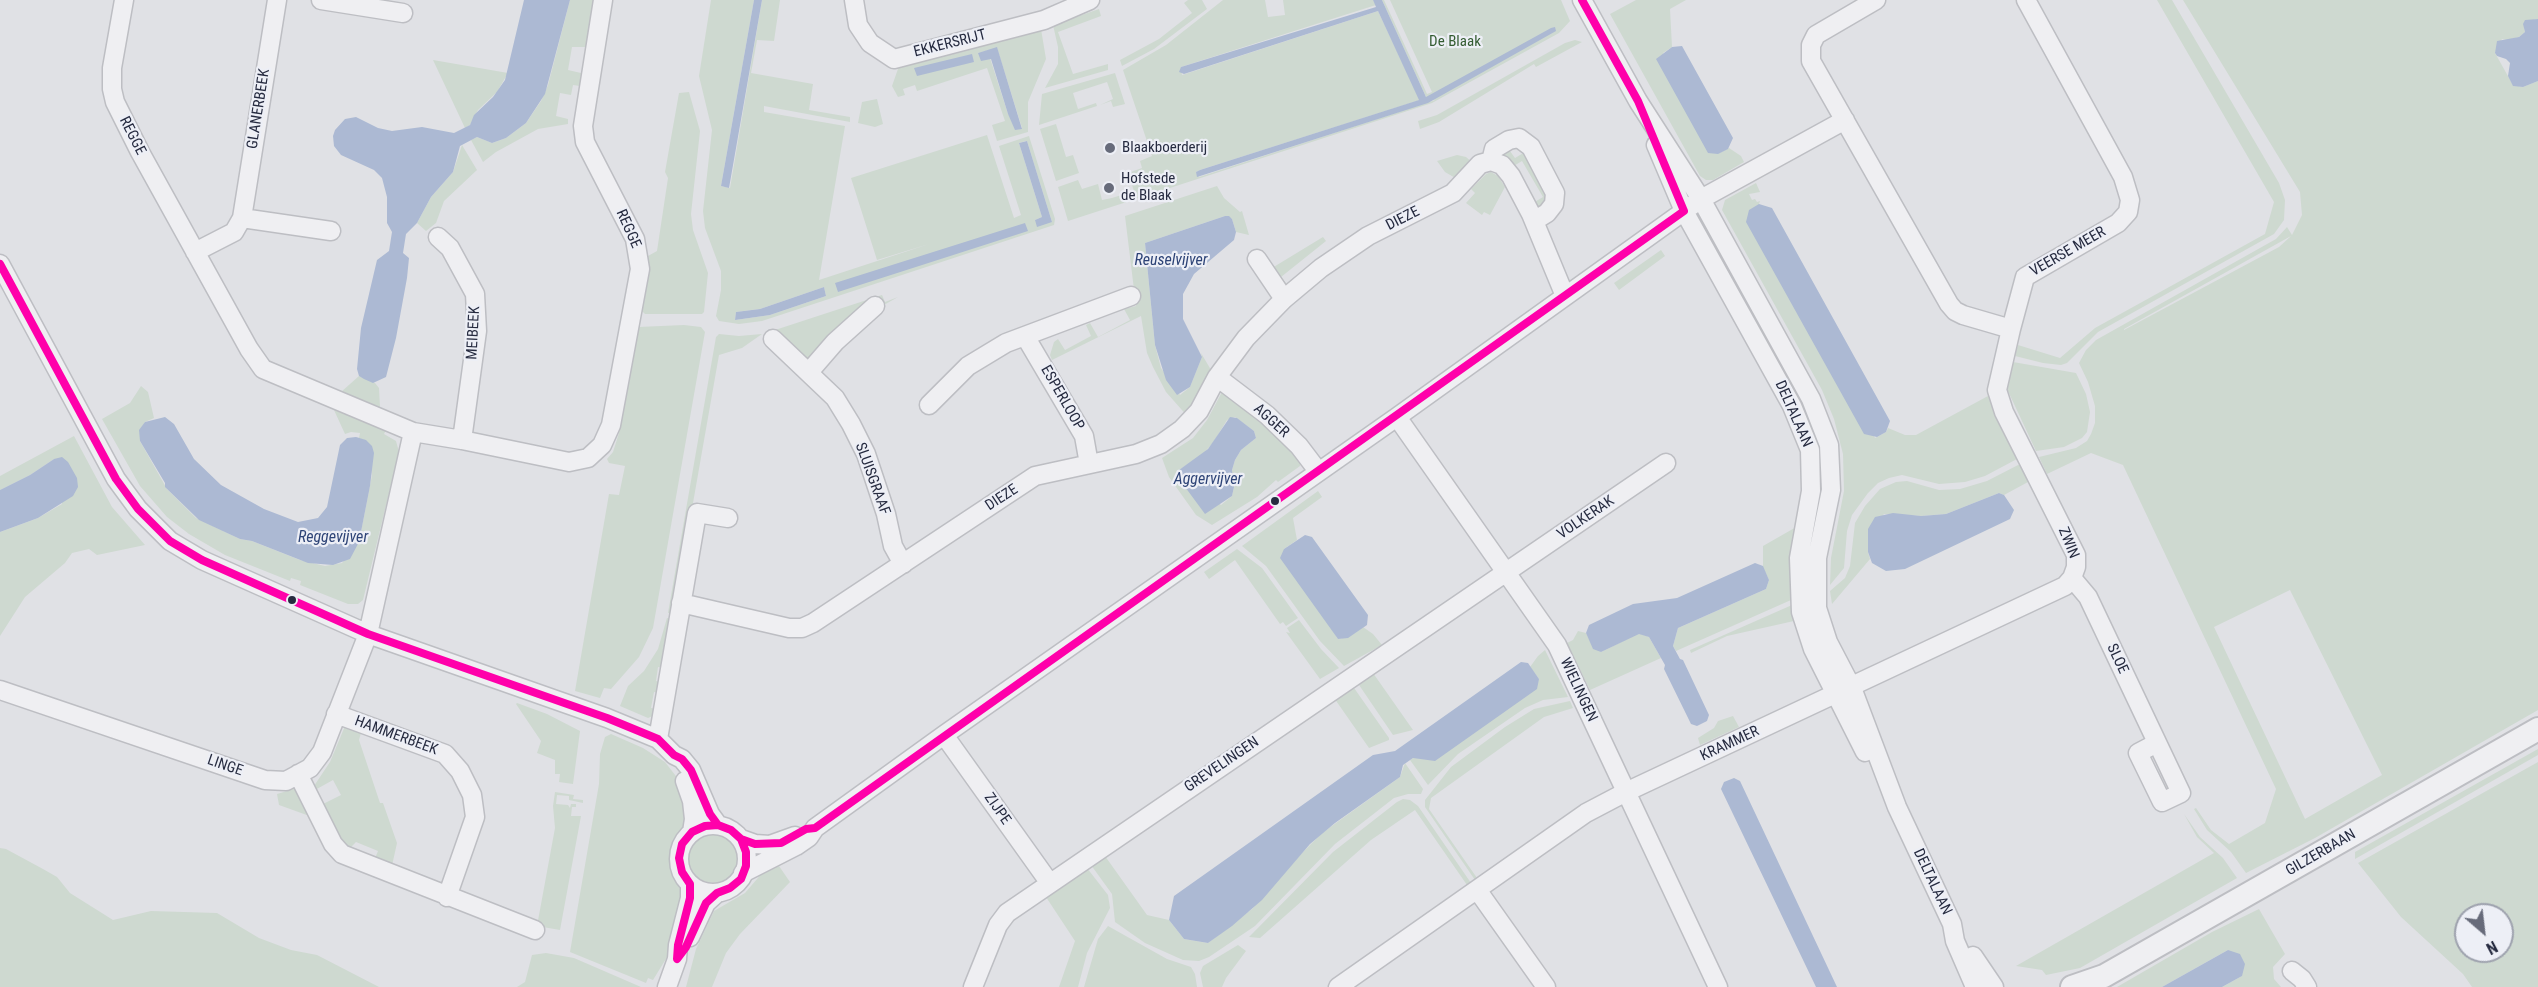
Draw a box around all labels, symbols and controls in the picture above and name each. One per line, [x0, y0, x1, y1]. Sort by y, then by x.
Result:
street label: EKKERSRIJT [912, 26, 988, 62]
park label: De Blaak [1429, 33, 1481, 51]
street label: GLANERBEEK [244, 68, 274, 150]
street label: REGGE [115, 114, 149, 158]
place label: Blaakboerderij [1122, 139, 1207, 157]
marker: Blaakboerderij [1103, 141, 1117, 155]
place label: Hofstede de Blaak [1121, 170, 1175, 205]
marker: Hofstede de Blaak [1102, 181, 1116, 195]
street label: DIEZE [1383, 203, 1423, 235]
street label: REGGE [612, 207, 644, 251]
street label: VEERSE MEER [2027, 223, 2109, 281]
water label: Reuselvijver [1134, 251, 1208, 271]
street label: MEIBEEK [464, 306, 484, 360]
street label: ESPERLOOP [1036, 362, 1088, 434]
street label: DELTALAAN [1770, 378, 1816, 450]
street label: AGGER [1249, 400, 1293, 442]
street label: SLUISGRAAF [851, 440, 893, 518]
water label: Aggervijver [1174, 470, 1242, 490]
street label: DIEZE [982, 481, 1022, 515]
street label: VOLKERAK [1554, 492, 1618, 544]
unlabelled marker [1269, 495, 1281, 507]
street label: ZWIN [2054, 525, 2082, 561]
water label: Reggevijver [298, 528, 368, 548]
unlabelled marker [286, 594, 298, 606]
street label: SLOE [2102, 641, 2132, 677]
street label: WIELINGEN [1555, 655, 1601, 725]
street label: HAMMERBEEK [352, 713, 440, 759]
street label: KRAMMER [1698, 723, 1762, 765]
street label: GREVELINGEN [1181, 734, 1263, 796]
street label: LINGE [205, 752, 245, 780]
street label: ZIJPE [980, 790, 1014, 828]
street label: GILZERBAAN [2283, 826, 2359, 880]
street label: DELTALAAN [1909, 846, 1955, 918]
north arrow [2454, 903, 2514, 963]
text: N [2483, 937, 2501, 958]

